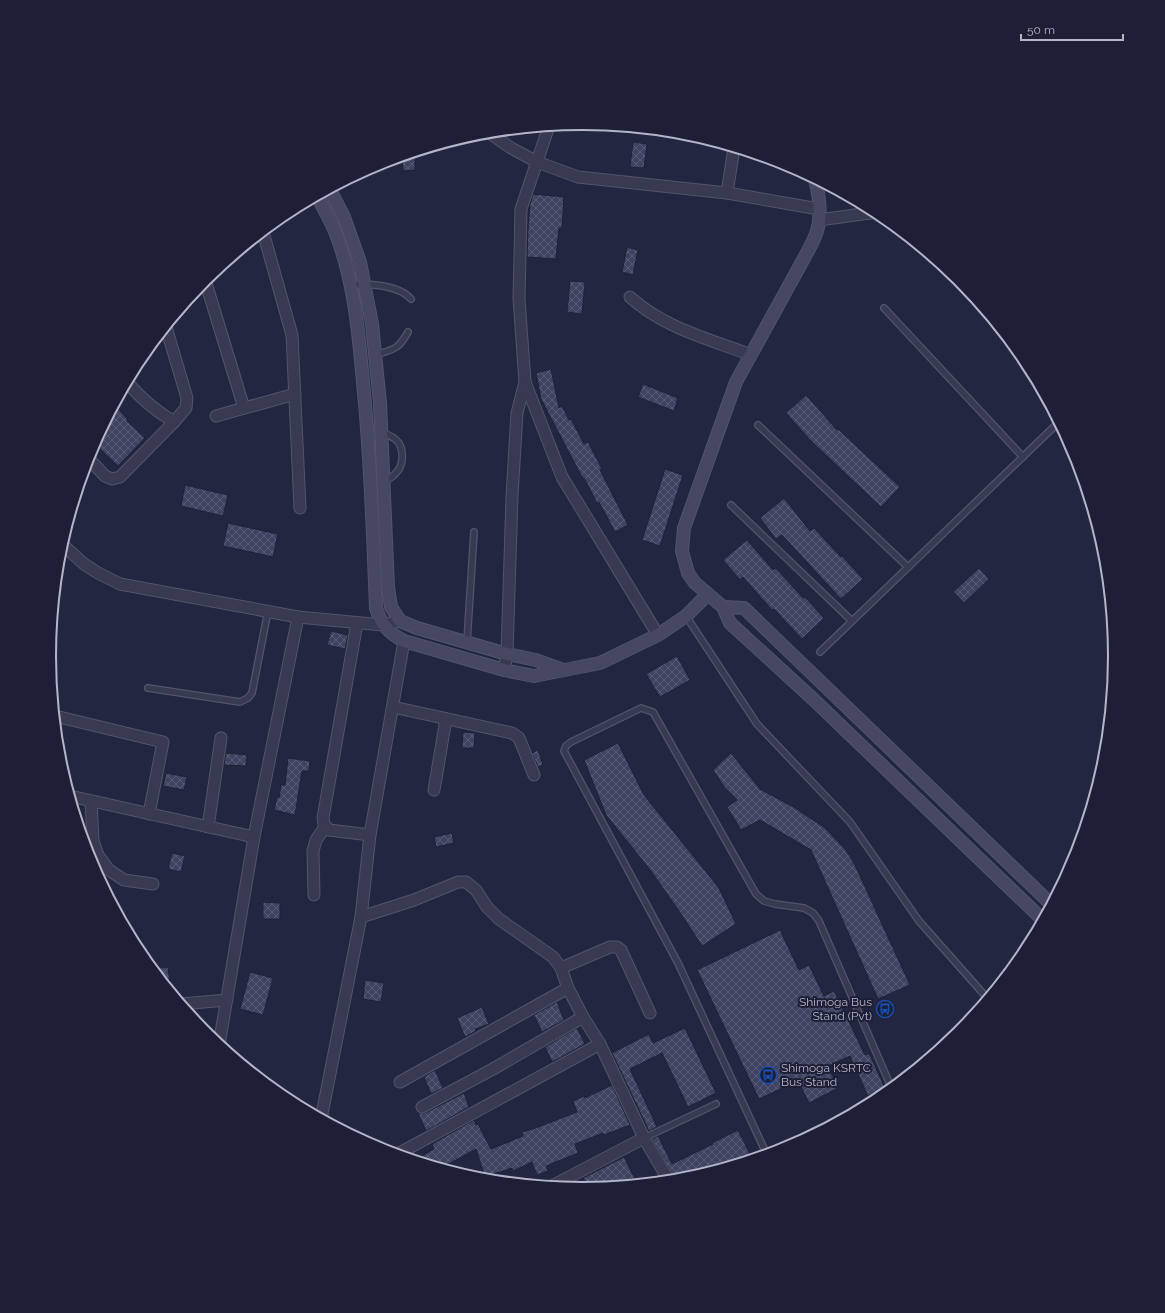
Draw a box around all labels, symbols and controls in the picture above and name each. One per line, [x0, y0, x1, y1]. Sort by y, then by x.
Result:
scale bar [1021, 16, 1123, 42]
text: 50 m [1027, 23, 1055, 37]
place label: Shimoga Bus Stand (Pvt) [799, 995, 872, 1023]
bus stop icon: Shimoga Bus Stand (Pvt) [875, 999, 895, 1019]
place label: Shimoga KSRTC Bus Stand [781, 1061, 871, 1089]
bus stop icon: Shimoga KSRTC Bus Stand [758, 1065, 778, 1085]

